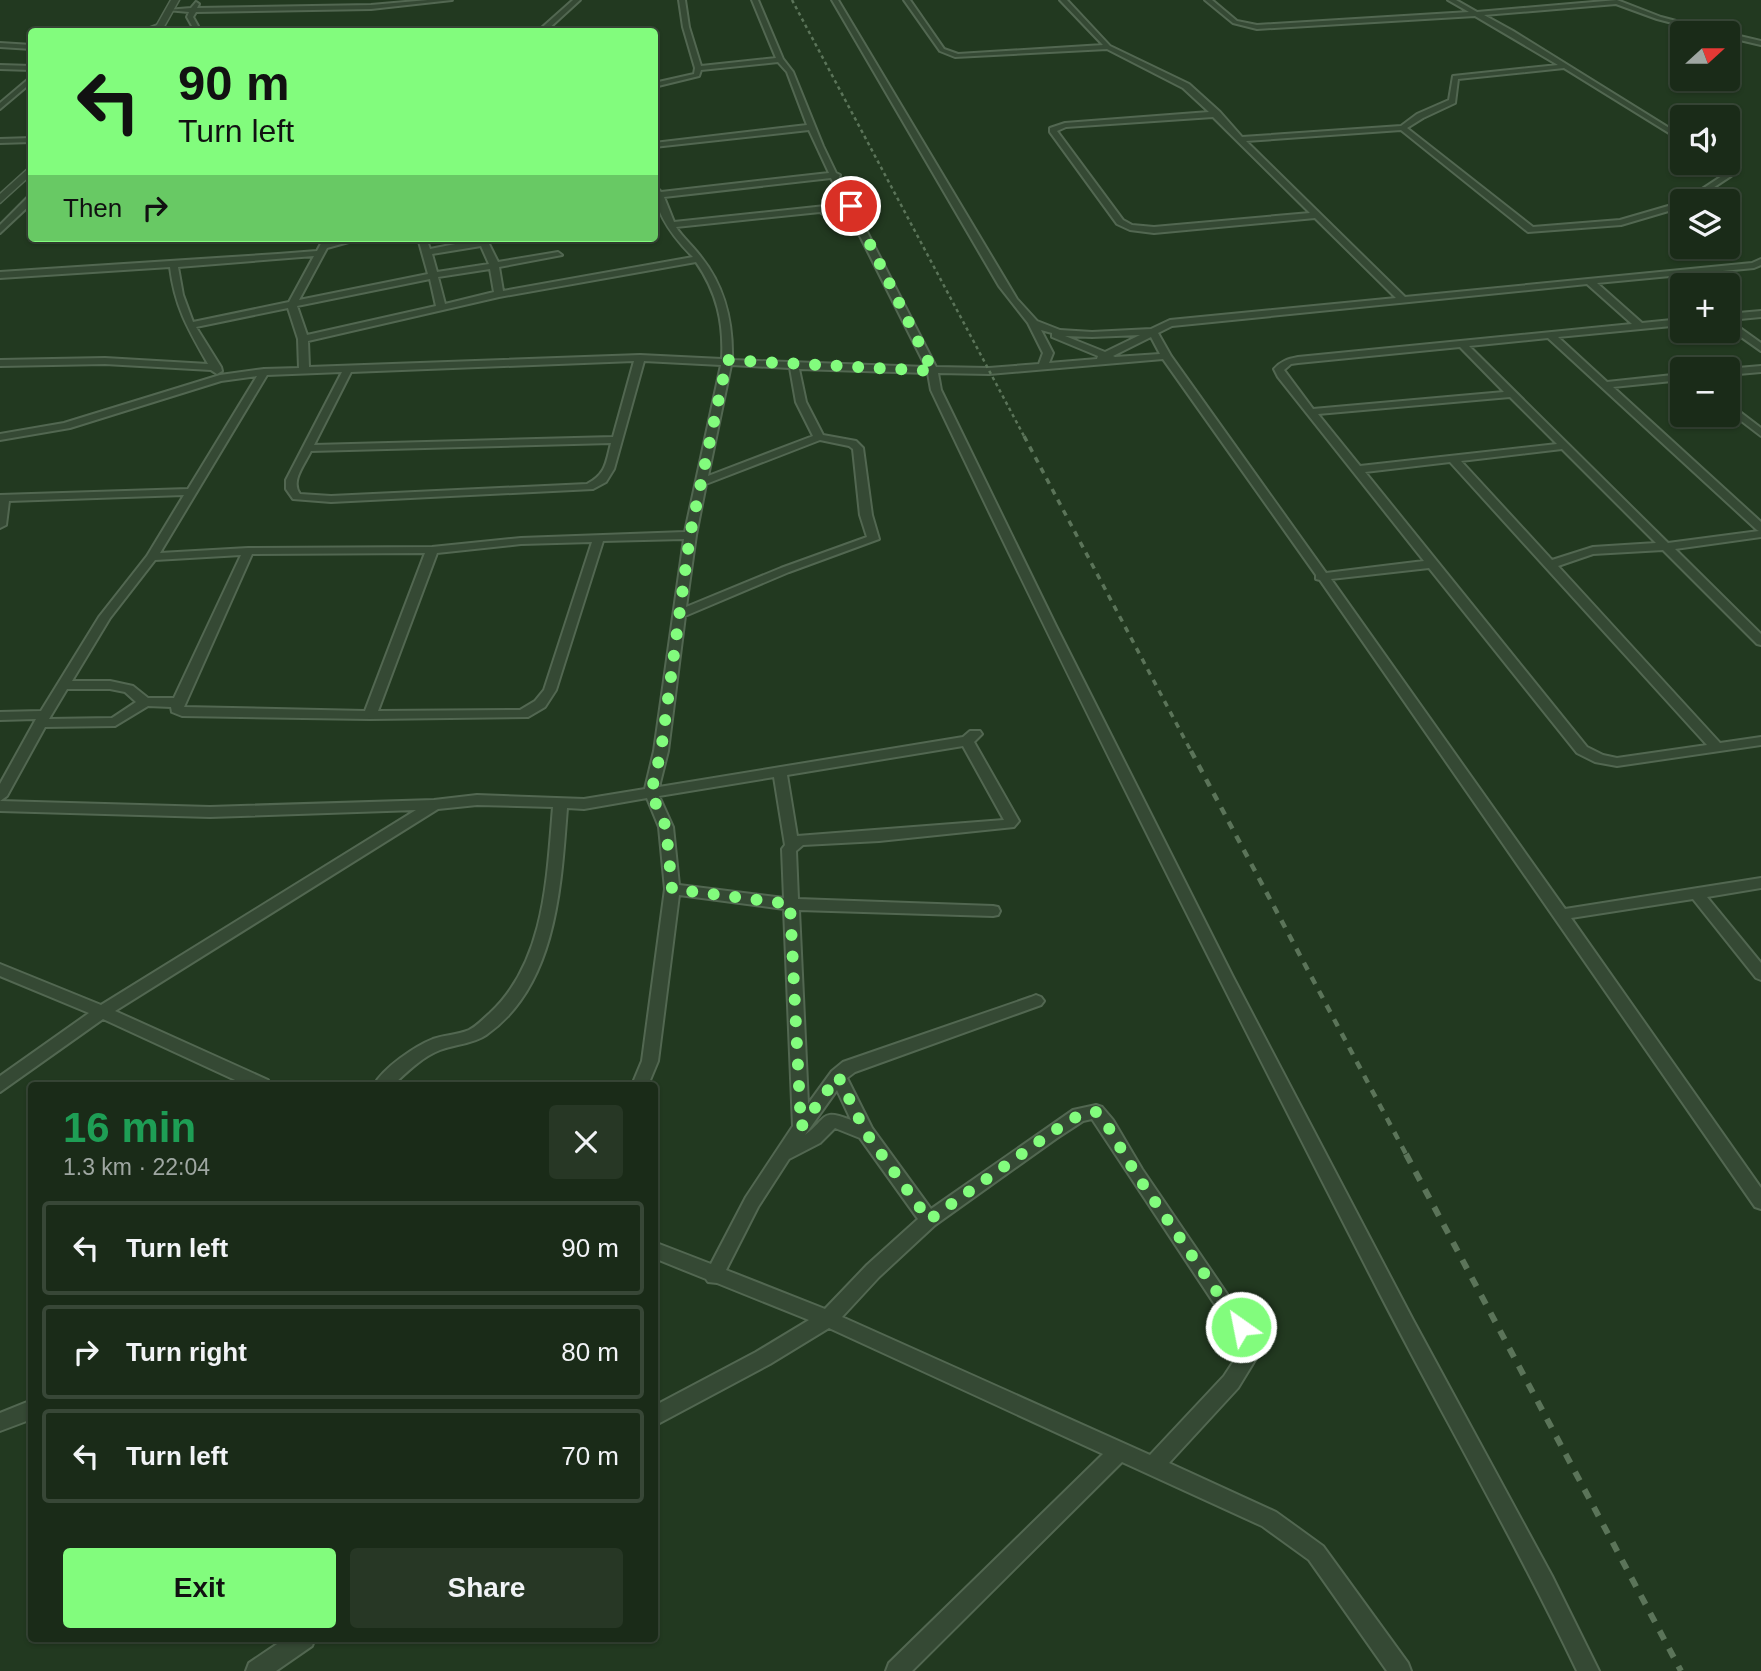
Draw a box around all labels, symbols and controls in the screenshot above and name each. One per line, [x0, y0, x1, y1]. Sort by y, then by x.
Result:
north arrow [1670, 21, 1740, 91]
map controls [1670, 21, 1740, 427]
icon: left [63, 56, 154, 147]
text: 90 m [178, 56, 290, 110]
button: sound [1670, 105, 1740, 175]
text: Turn left [178, 113, 294, 149]
pin [821, 176, 881, 236]
icon: arrive [832, 187, 870, 225]
icon: right [136, 189, 174, 227]
button: layers [1670, 189, 1740, 259]
text: Then [63, 193, 122, 223]
button: + [1670, 273, 1740, 343]
button: − [1670, 357, 1740, 427]
text: 16 min [63, 1104, 196, 1151]
button: close [549, 1105, 623, 1179]
text: 1.3 km · 22:04 [63, 1154, 210, 1180]
icon: left [67, 1229, 105, 1267]
text: Turn left [126, 1233, 228, 1263]
text: 90 m [561, 1233, 619, 1263]
position arrow [1204, 1290, 1278, 1364]
icon: right [67, 1333, 105, 1371]
text: Turn right [126, 1337, 247, 1367]
text: 80 m [561, 1337, 619, 1367]
icon: left [67, 1437, 105, 1475]
text: Turn left [126, 1441, 228, 1471]
text: 70 m [561, 1441, 619, 1471]
button: Exit [63, 1548, 336, 1628]
button: Share [350, 1548, 623, 1628]

